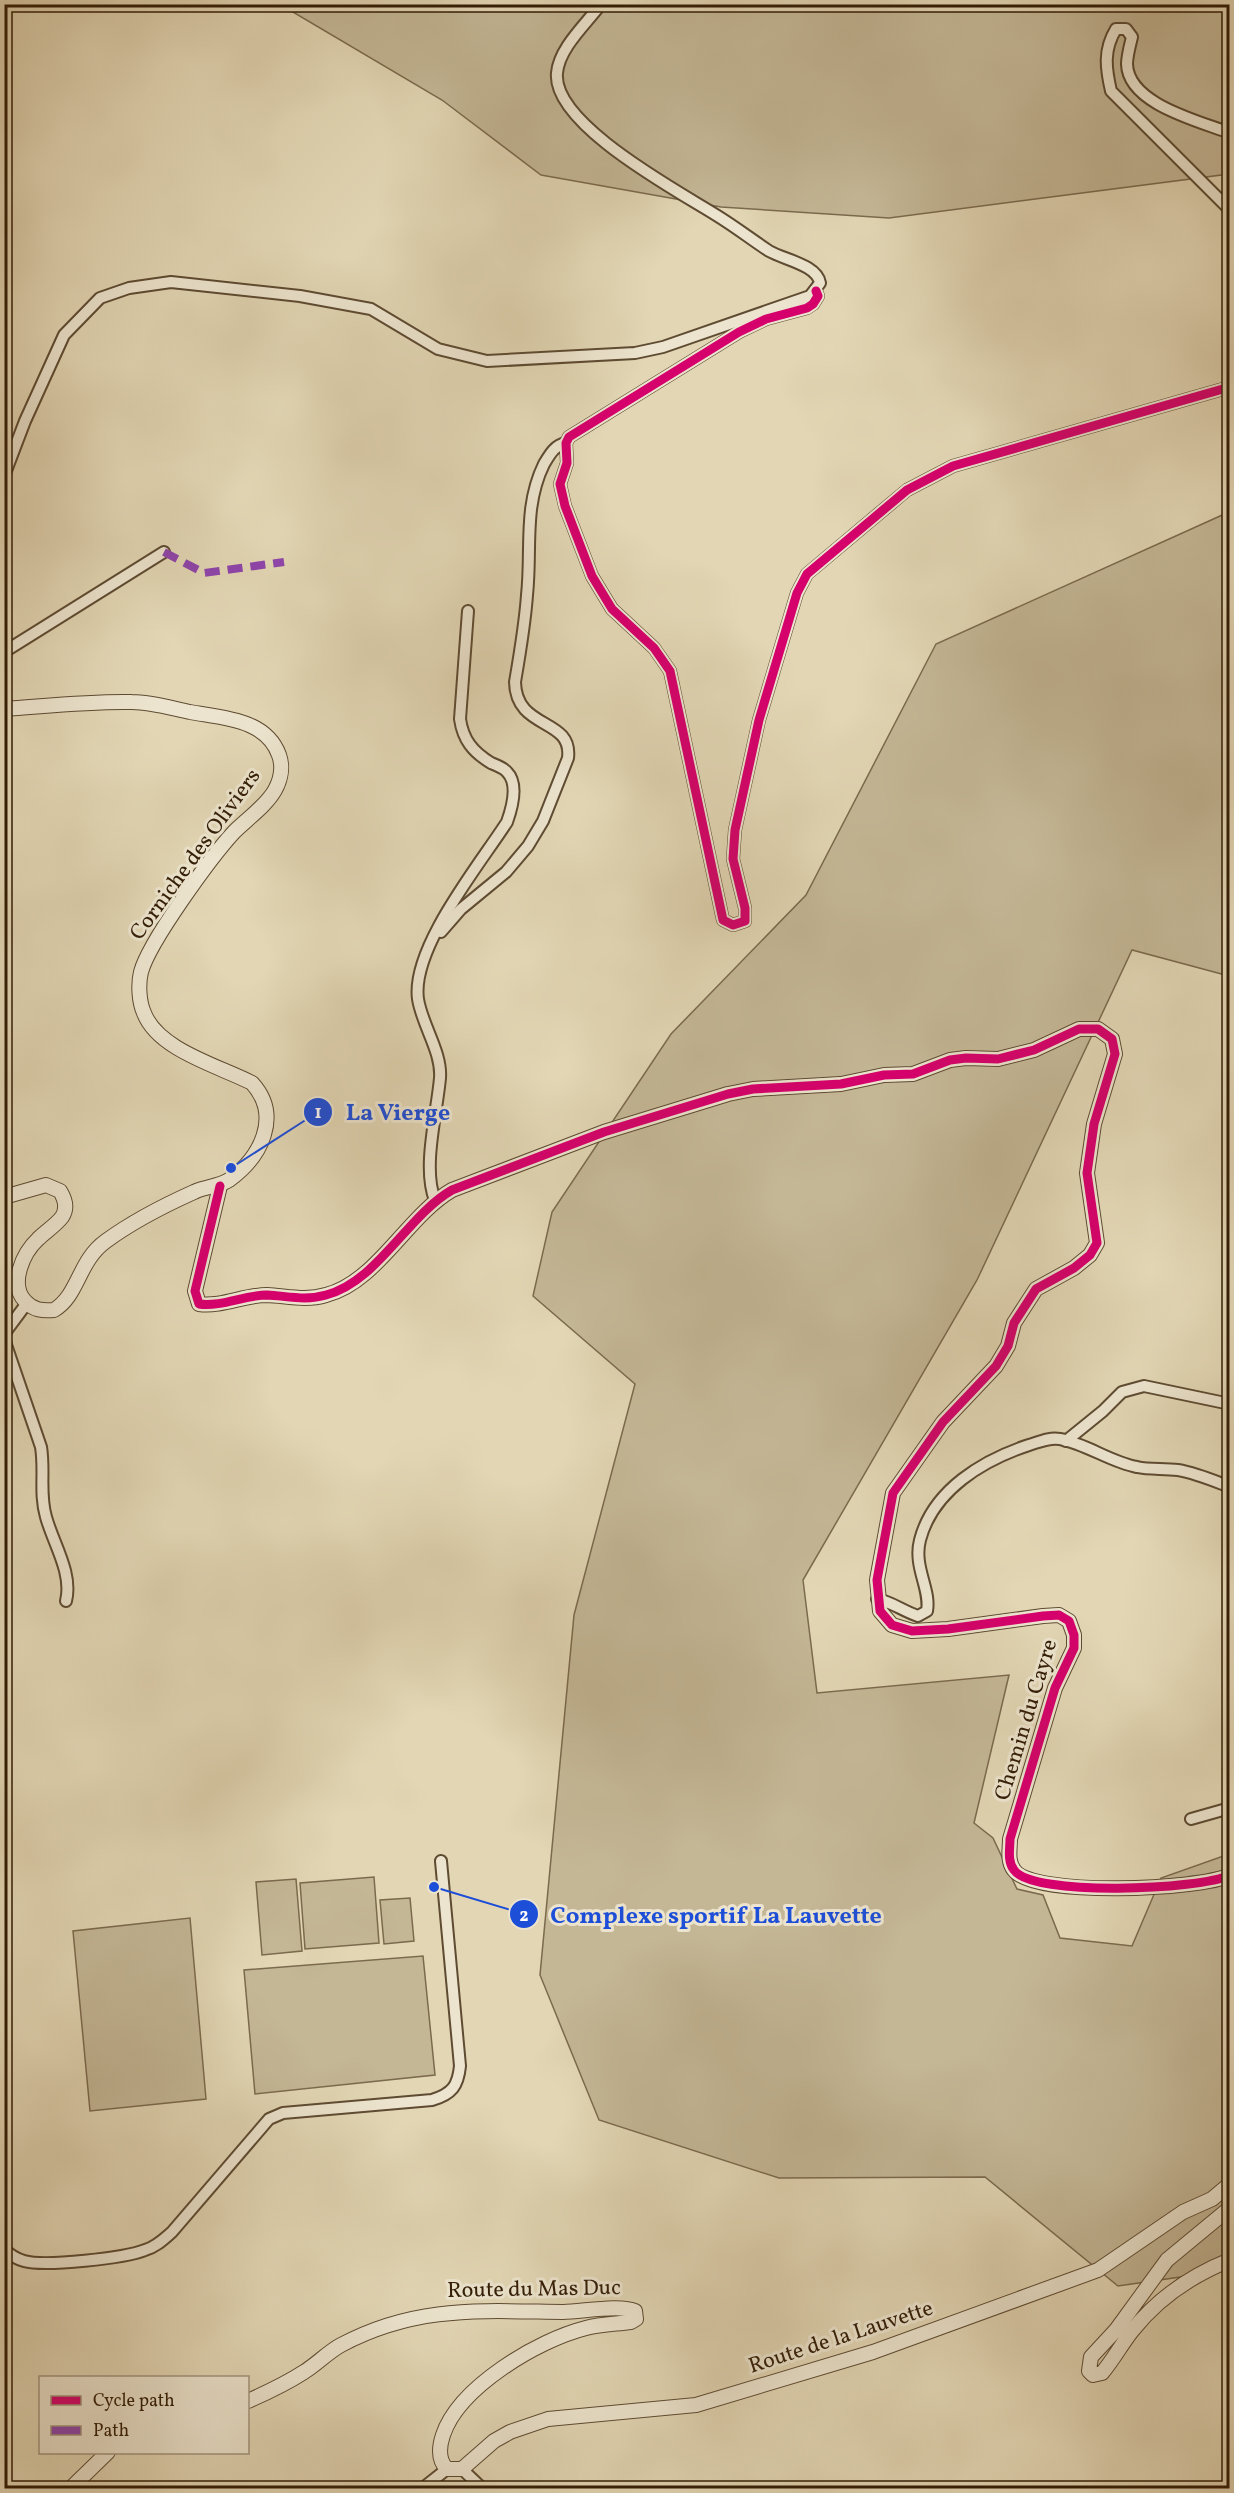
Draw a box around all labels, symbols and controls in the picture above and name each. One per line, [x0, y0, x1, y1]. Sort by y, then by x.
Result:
street label: Corniche des Oliviers [123, 763, 269, 947]
callout: La Vierge [303, 1091, 463, 1133]
text: La Vierge [346, 1097, 450, 1131]
text: 1 [314, 1101, 322, 1126]
street label: Chemin du Cayre [988, 1636, 1066, 1804]
callout: Complexe sportif La Lauvette [509, 1893, 893, 1935]
text: Complexe sportif La Lauvette [550, 1900, 882, 1934]
text: 2 [519, 1904, 529, 1929]
street label: Route du Mas Duc [447, 2273, 621, 2307]
street label: Route de la Lauvette [745, 2294, 937, 2382]
legend [39, 2376, 249, 2454]
text: Cycle path [93, 2389, 175, 2414]
text: Path [93, 2419, 129, 2444]

